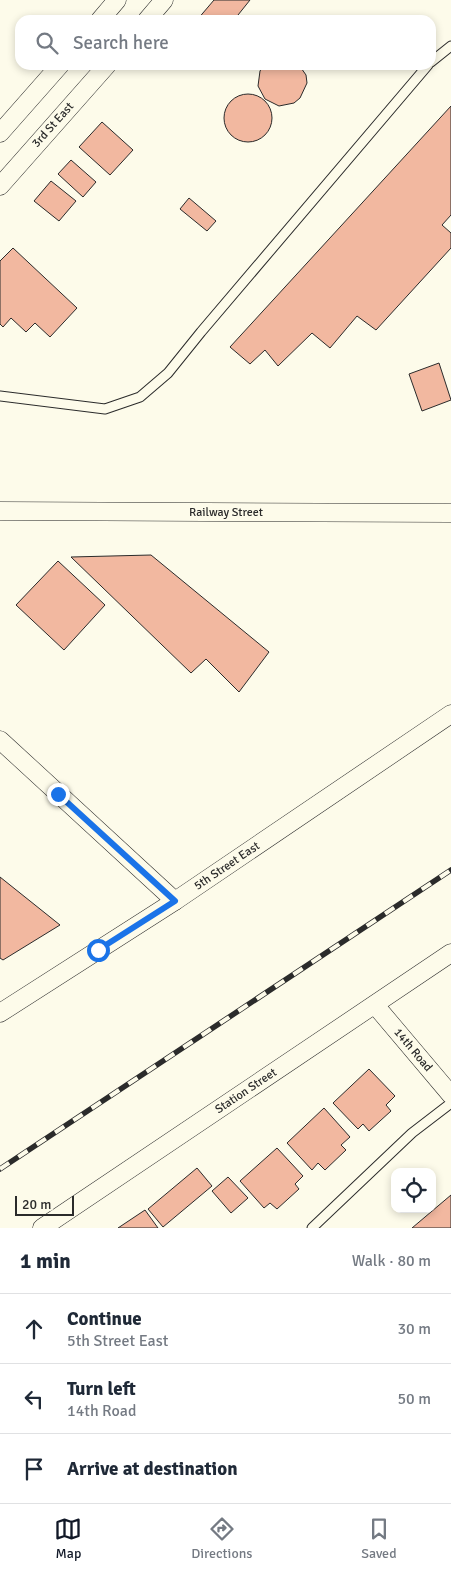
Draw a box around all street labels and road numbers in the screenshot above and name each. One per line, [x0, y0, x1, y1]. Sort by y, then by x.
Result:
street label: 3rd St East [29, 99, 77, 151]
street label: Railway Street [189, 505, 263, 520]
street label: 5th Street East [191, 839, 263, 893]
street label: 14th Road [391, 1025, 435, 1075]
street label: Station Street [212, 1065, 280, 1117]

